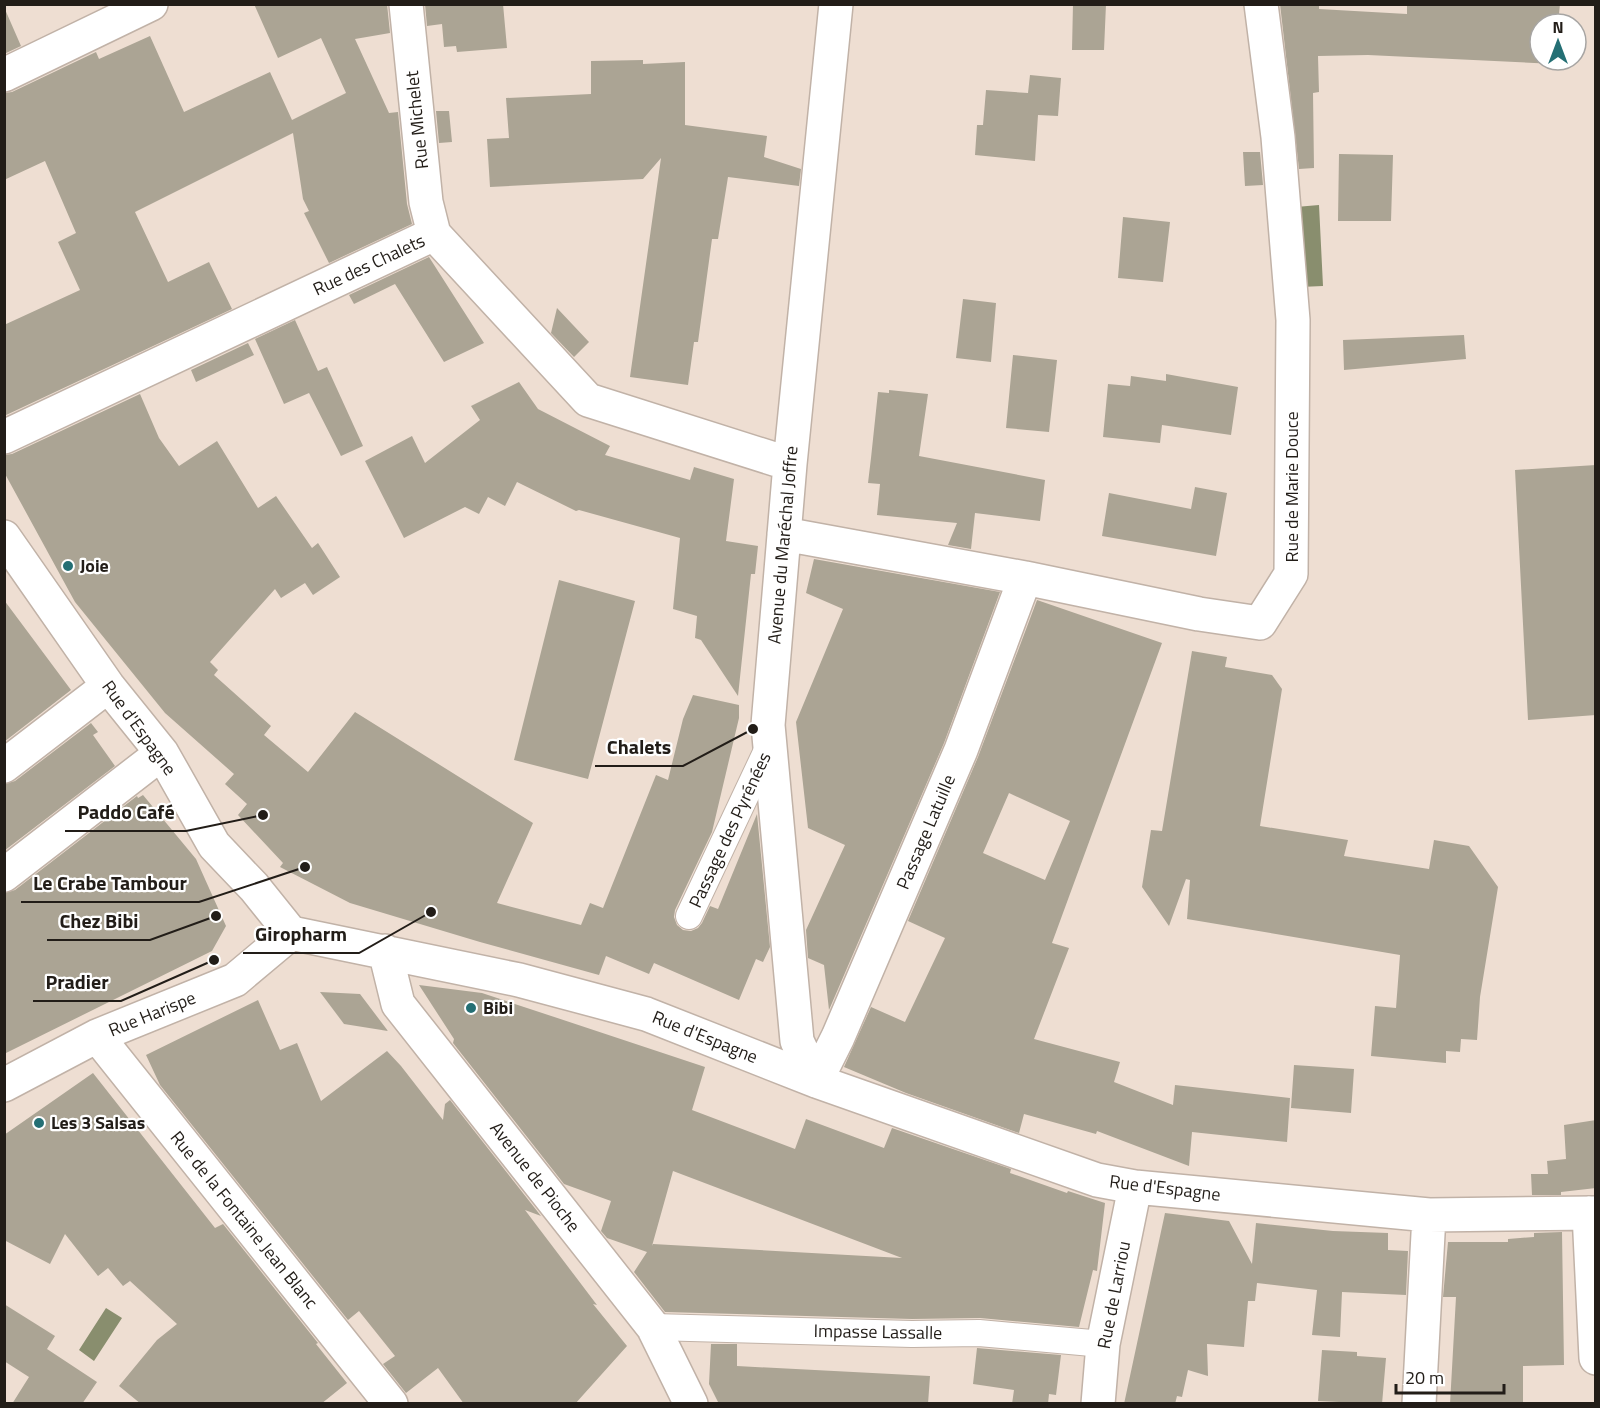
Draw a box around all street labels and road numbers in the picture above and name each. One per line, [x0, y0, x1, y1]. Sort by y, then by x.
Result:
street label: Rue Michelet [398, 69, 435, 171]
street label: Rue des Chalets [308, 227, 429, 302]
street label: Rue de Marie Douce [1278, 411, 1305, 563]
street label: Avenue du Maréchal Joffre [760, 445, 805, 645]
street label: Rue d'Espagne [96, 675, 183, 781]
street label: Passage des Pyrénées [682, 747, 778, 912]
street label: Passage Latuille [889, 770, 962, 893]
street label: Rue Harispe [104, 984, 199, 1043]
street label: Rue d'Espagne [648, 1003, 762, 1070]
street label: Avenue de Pioche [484, 1116, 587, 1238]
street label: Rue de la Fontaine Jean Blanc [164, 1125, 325, 1315]
street label: Rue d'Espagne [1108, 1167, 1222, 1208]
street label: Rue de Larriou [1090, 1239, 1137, 1351]
street label: Impasse Lassalle [813, 1317, 943, 1346]

